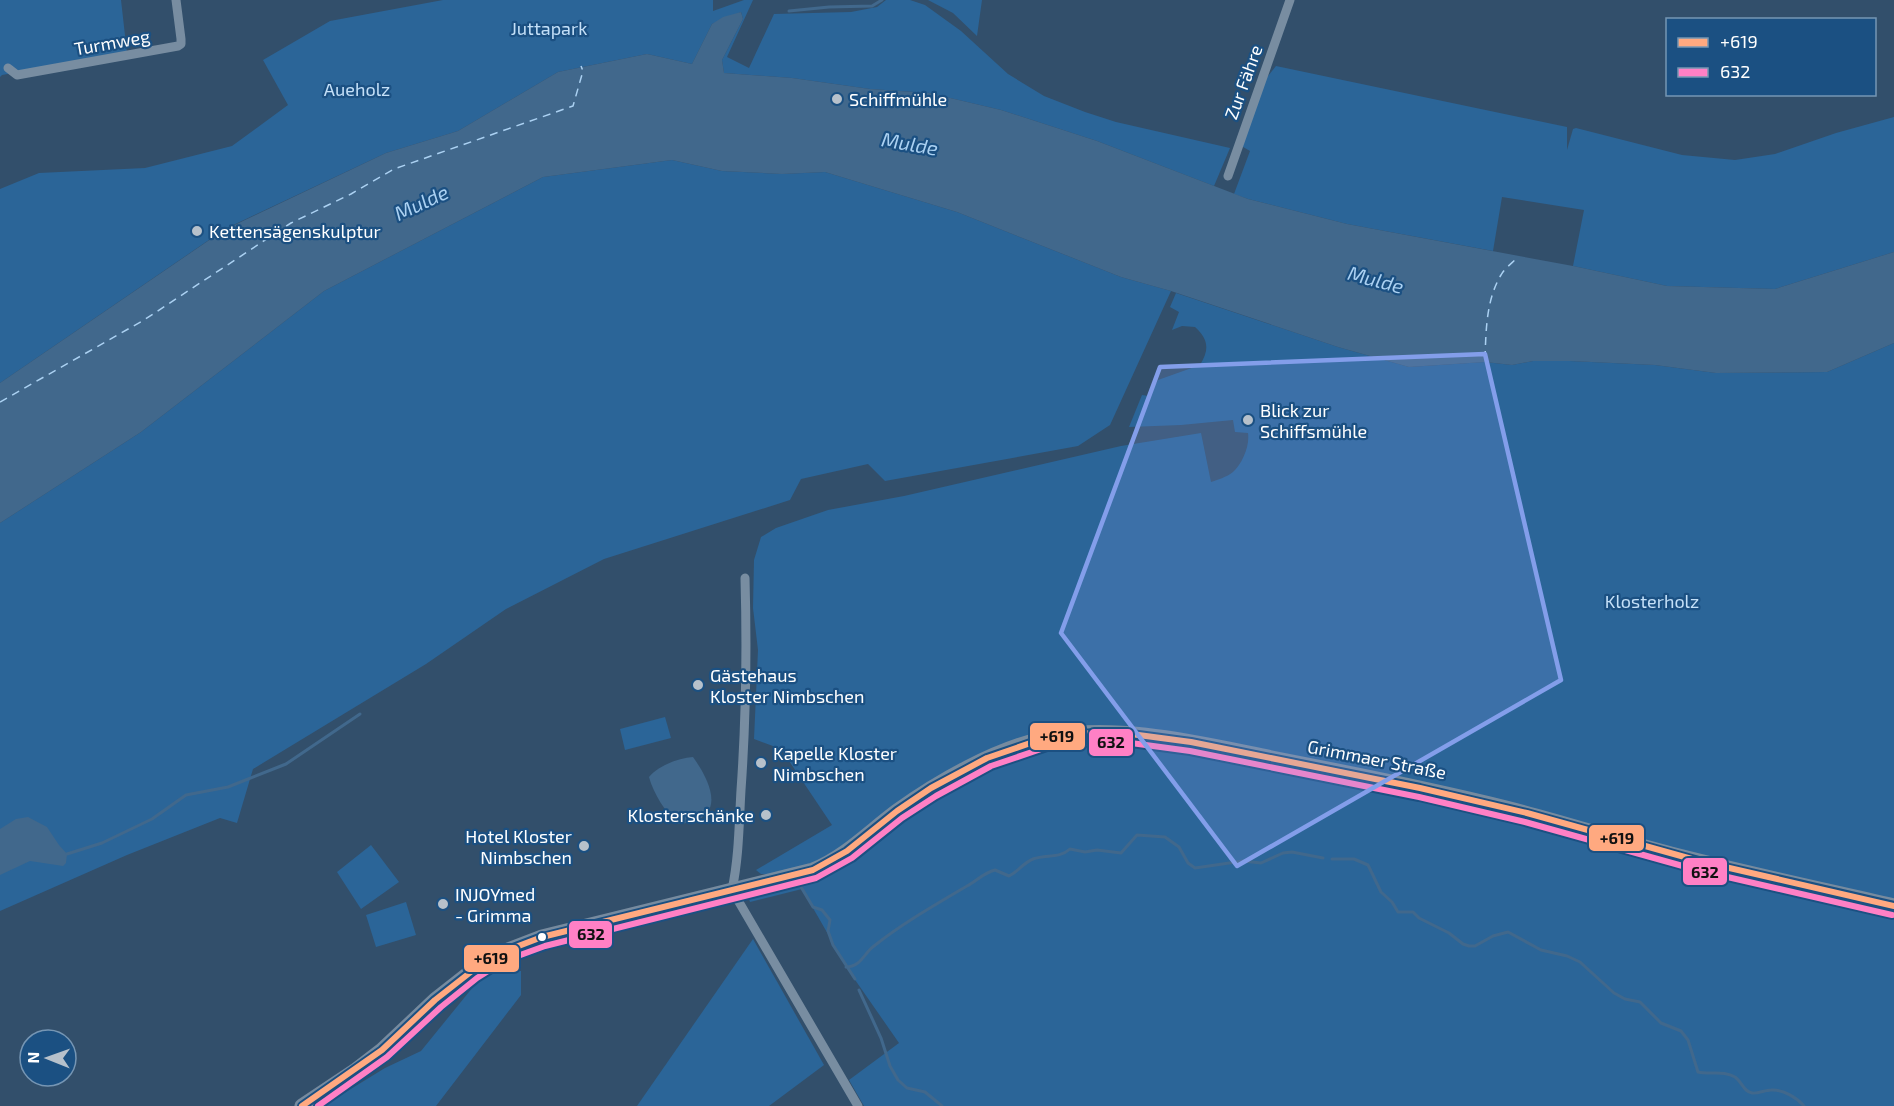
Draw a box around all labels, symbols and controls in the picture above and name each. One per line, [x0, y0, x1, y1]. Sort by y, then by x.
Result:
park label: Juttapark [511, 17, 587, 39]
legend [1666, 18, 1876, 96]
street label: Turmweg [72, 25, 152, 59]
text: +619 [1720, 30, 1758, 52]
street label: Zur Fähre [1219, 42, 1267, 122]
text: 632 [1720, 60, 1750, 82]
park label: Aueholz [324, 78, 390, 100]
place label: Schiffmühle [849, 88, 947, 110]
marker: Schiffmühle [830, 92, 844, 106]
water label: Mulde [880, 126, 940, 160]
water label: Mulde [390, 179, 452, 225]
place label: Kettensägenskulptur [209, 220, 381, 242]
marker: Kettensägenskulptur [190, 224, 204, 238]
water label: Mulde [1345, 260, 1407, 298]
place label: Blick zur Schiffsmühle [1260, 399, 1367, 442]
marker: Blick zur Schiffsmühle [1241, 413, 1255, 427]
park label: Klosterholz [1605, 590, 1699, 612]
place label: Gästehaus Kloster Nimbschen [710, 664, 864, 707]
marker: Gästehaus Kloster Nimbschen [691, 678, 705, 692]
line badge: +619 [1029, 722, 1086, 751]
text: +619 [1040, 726, 1074, 745]
line badge: 632 [1088, 728, 1134, 757]
text: 632 [1097, 732, 1125, 751]
street label: Grimmaer Straße [1306, 735, 1448, 783]
place label: Kapelle Kloster Nimbschen [773, 742, 897, 785]
marker: Kapelle Kloster Nimbschen [754, 756, 768, 770]
place label: Klosterschänke [628, 804, 754, 826]
marker: Klosterschänke [759, 808, 773, 822]
line badge: +619 [1588, 824, 1645, 852]
place label: Hotel Kloster Nimbschen [465, 825, 572, 868]
text: +619 [1600, 828, 1634, 847]
marker: Hotel Kloster Nimbschen [577, 839, 591, 853]
line badge: 632 [1682, 857, 1728, 886]
text: 632 [1691, 862, 1719, 881]
place label: INJOYmed - Grimma [455, 883, 535, 926]
marker: INJOYmed - Grimma [436, 897, 450, 911]
line badge: 632 [568, 920, 613, 949]
text: 632 [577, 924, 605, 943]
unlabelled marker [536, 931, 548, 943]
line badge: +619 [463, 944, 520, 973]
text: +619 [474, 948, 508, 967]
north arrow [18, 1028, 78, 1088]
text: N [23, 1052, 42, 1064]

